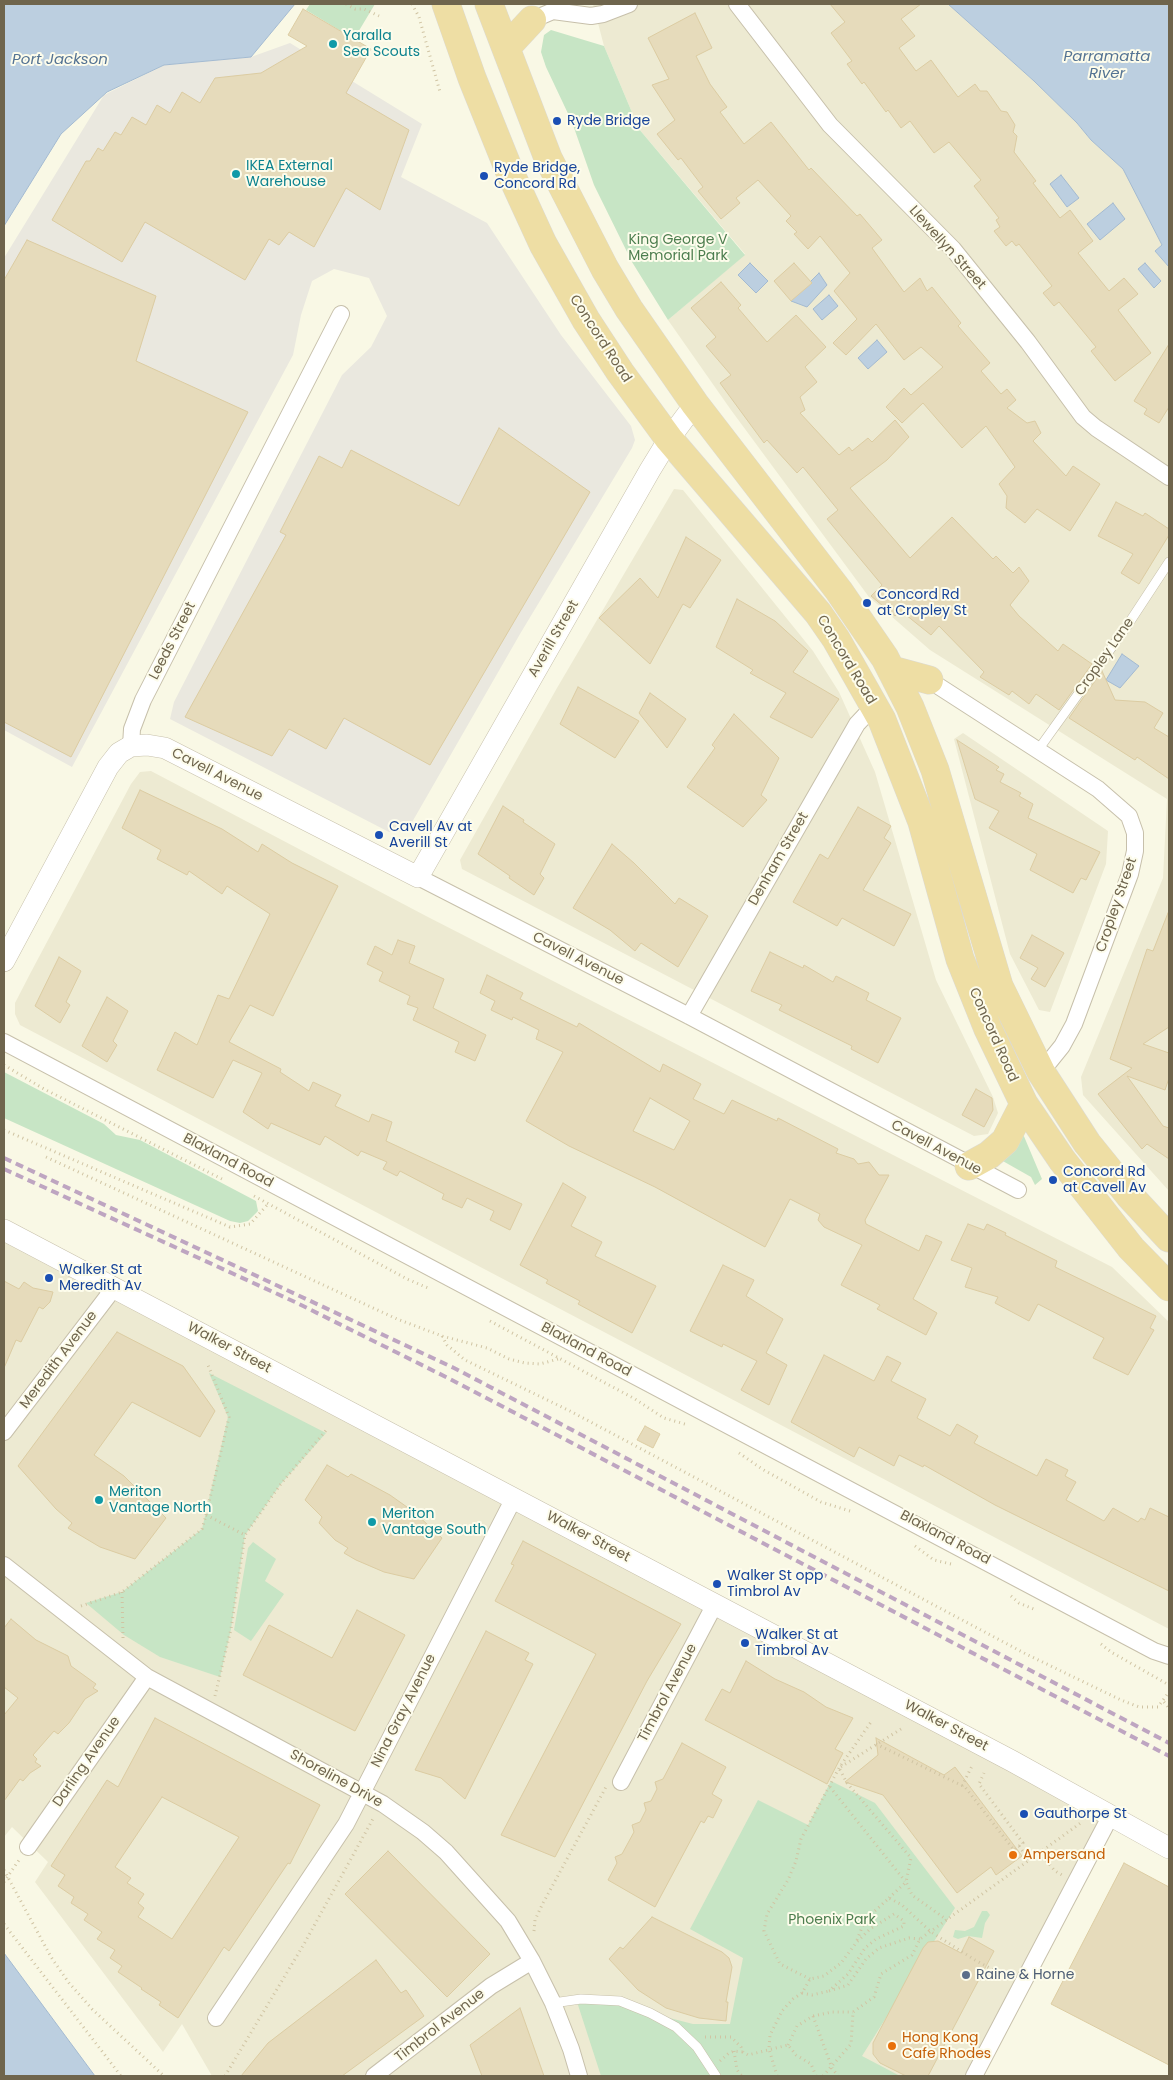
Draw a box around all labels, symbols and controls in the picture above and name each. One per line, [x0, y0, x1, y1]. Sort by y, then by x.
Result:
place label: Yaralla Sea Scouts [343, 28, 420, 60]
marker: Yaralla Sea Scouts [327, 38, 339, 50]
water label: Parramatta River [1064, 48, 1150, 83]
water label: Port Jackson [12, 51, 108, 69]
place label: Ryde Bridge [567, 113, 650, 129]
marker: Ryde Bridge [551, 115, 563, 127]
place label: IKEA External Warehouse [246, 158, 333, 190]
place label: Ryde Bridge, Concord Rd [494, 160, 580, 192]
marker: IKEA External Warehouse [230, 168, 242, 180]
marker: Ryde Bridge, Concord Rd [478, 170, 490, 182]
street label: Llewellyn Street [905, 203, 989, 293]
park label: King George V Memorial Park [628, 232, 728, 264]
street label: Concord Road [565, 292, 635, 386]
place label: Concord Rd at Cropley St [877, 587, 967, 620]
street label: Averill Street [525, 597, 583, 681]
marker: Concord Rd at Cropley St [861, 597, 873, 609]
street label: Leeds Street [146, 599, 200, 683]
street label: Concord Road [813, 612, 879, 708]
street label: Cropley Lane [1072, 615, 1138, 699]
street label: Cavell Avenue [169, 745, 265, 805]
street label: Denham Street [745, 809, 813, 909]
place label: Cavell Av at Averill St [389, 819, 472, 852]
marker: Cavell Av at Averill St [373, 829, 385, 841]
street label: Cropley Street [1093, 855, 1141, 955]
street label: Cavell Avenue [530, 929, 626, 989]
street label: Concord Road [965, 985, 1021, 1085]
street label: Cavell Avenue [888, 1117, 984, 1179]
street label: Blaxland Road [180, 1130, 276, 1192]
place label: Concord Rd at Cavell Av [1063, 1164, 1146, 1196]
marker: Concord Rd at Cavell Av [1047, 1174, 1059, 1186]
place label: Walker St at Meredith Av [59, 1262, 142, 1294]
marker: Walker St at Meredith Av [43, 1272, 55, 1284]
street label: Meredith Avenue [17, 1308, 101, 1412]
street label: Walker Street [184, 1319, 274, 1377]
street label: Blaxland Road [538, 1319, 634, 1381]
place label: Meriton Vantage North [109, 1484, 211, 1516]
marker: Meriton Vantage North [93, 1494, 105, 1506]
place label: Meriton Vantage South [382, 1506, 487, 1538]
street label: Blaxland Road [897, 1507, 993, 1569]
street label: Walker Street [543, 1508, 633, 1566]
marker: Meriton Vantage South [366, 1516, 378, 1528]
place label: Walker St opp Timbrol Av [727, 1568, 823, 1600]
marker: Walker St opp Timbrol Av [711, 1578, 723, 1590]
place label: Walker St at Timbrol Av [755, 1627, 838, 1660]
marker: Walker St at Timbrol Av [739, 1637, 751, 1649]
street label: Timbrol Avenue [635, 1641, 701, 1745]
street label: Nina Gray Avenue [368, 1651, 440, 1771]
street label: Walker Street [901, 1697, 991, 1755]
street label: Darling Avenue [50, 1714, 124, 1810]
street label: Shoreline Drive [287, 1747, 385, 1811]
place label: Gauthorpe St [1034, 1806, 1127, 1822]
marker: Gauthorpe St [1018, 1808, 1030, 1820]
place label: Ampersand [1023, 1847, 1105, 1863]
marker: Ampersand [1007, 1849, 1019, 1861]
park label: Phoenix Park [788, 1912, 876, 1928]
place label: Raine & Horne [976, 1967, 1074, 1983]
marker: Raine & Horne [960, 1969, 972, 1981]
street label: Timbrol Avenue [392, 1986, 488, 2066]
place label: Hong Kong Cafe Rhodes [902, 2030, 991, 2062]
marker: Hong Kong Cafe Rhodes [886, 2040, 898, 2052]

